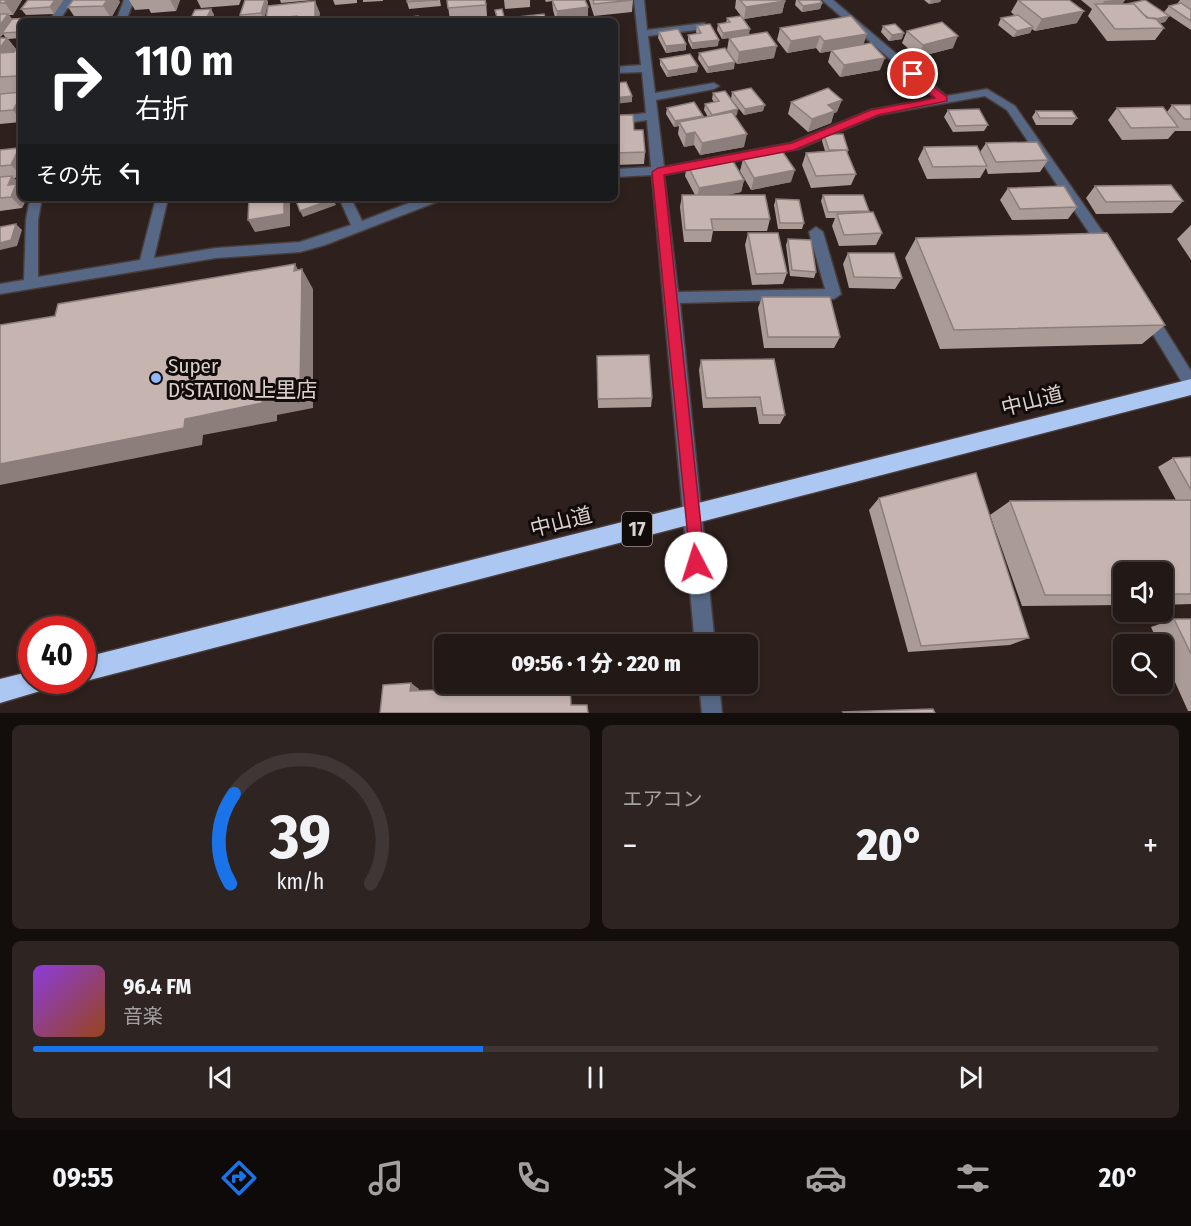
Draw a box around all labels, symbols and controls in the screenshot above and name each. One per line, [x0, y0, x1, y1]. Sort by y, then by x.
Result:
text: 110 m [135, 36, 234, 86]
icon: right [36, 42, 114, 120]
pin [887, 48, 938, 99]
icon: arrive [896, 57, 929, 90]
text: 右折 [135, 93, 189, 125]
icon: left [114, 156, 147, 189]
text: その先 [36, 162, 102, 189]
place label: Super D'STATION上里店 [168, 353, 317, 403]
marker: Super D'STATION上里店 [149, 371, 163, 385]
street label: 中山道 [998, 381, 1066, 421]
street label: 中山道 [527, 502, 595, 542]
road number: 17 [622, 512, 652, 546]
position arrow [664, 531, 728, 595]
map controls [1113, 562, 1173, 694]
button: sound [1113, 562, 1173, 622]
speed limit sign: 40 [18, 616, 96, 694]
button: search [1113, 634, 1173, 694]
text: 09:56 · 1 分 · 220 m [511, 650, 681, 677]
text: エアコン [623, 787, 703, 811]
text: 39 [269, 800, 331, 875]
text: 20° [857, 818, 924, 872]
text: − [623, 826, 637, 866]
text: + [1143, 826, 1158, 866]
text: km/h [277, 869, 325, 895]
text: 96.4 FM [123, 973, 191, 1000]
text: 音楽 [123, 1004, 163, 1028]
icon: previous [204, 1061, 237, 1094]
icon: pause [579, 1061, 612, 1094]
icon: next [954, 1061, 987, 1094]
icon: directions [218, 1157, 260, 1199]
icon: music [365, 1157, 407, 1199]
icon: phone [512, 1157, 554, 1199]
icon: climate [659, 1157, 701, 1199]
icon: car [805, 1157, 847, 1199]
icon: filters [952, 1157, 994, 1199]
text: 09:55 [52, 1162, 114, 1194]
text: 20° [1099, 1162, 1139, 1194]

